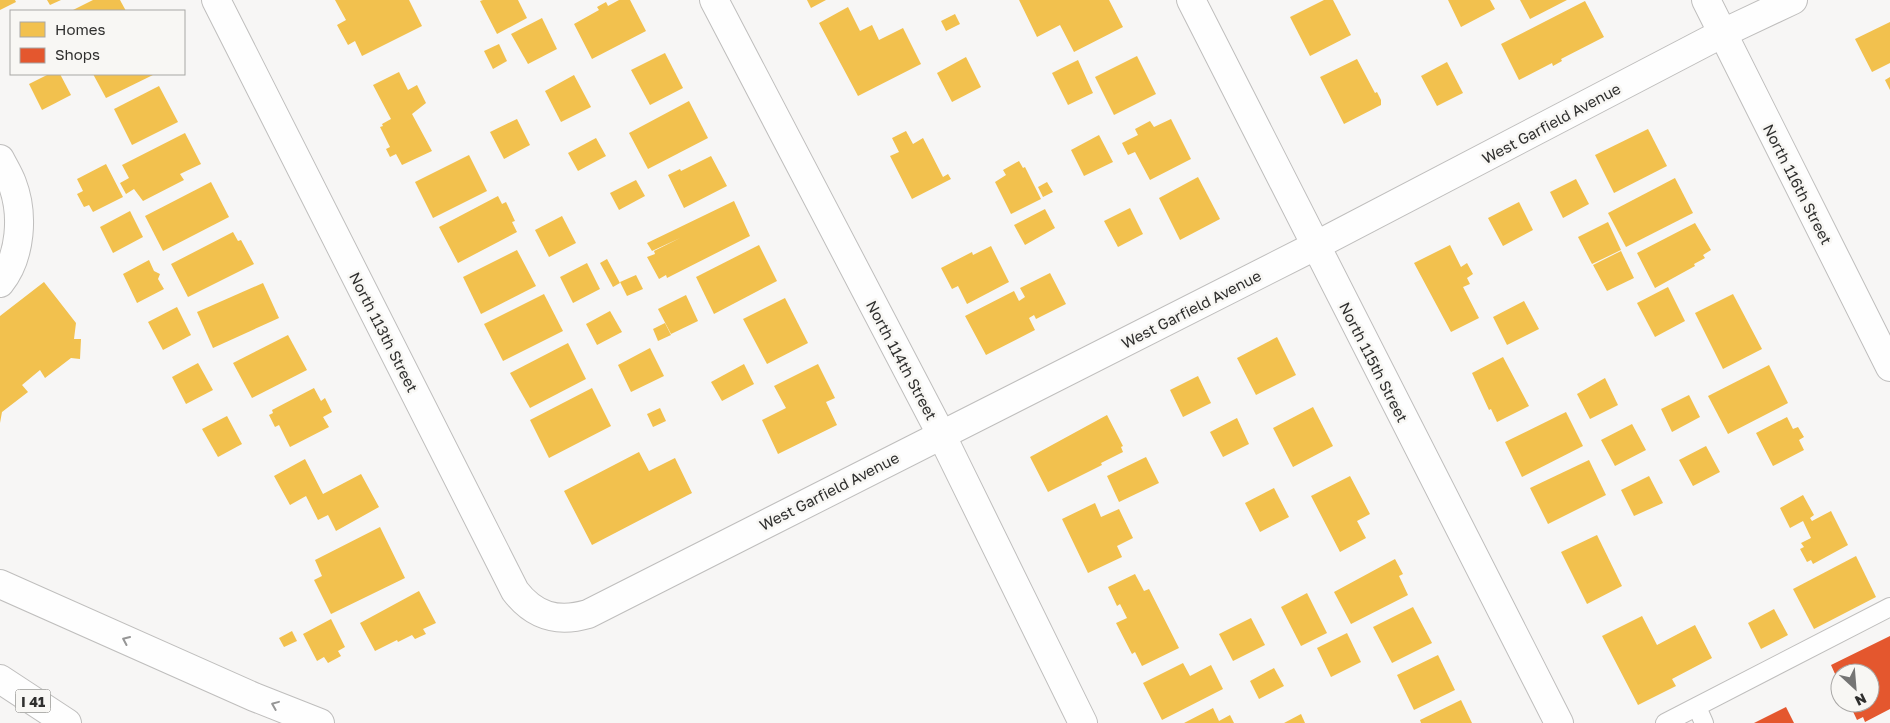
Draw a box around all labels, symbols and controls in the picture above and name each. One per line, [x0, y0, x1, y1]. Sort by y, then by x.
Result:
legend [10, 10, 185, 75]
text: Homes [55, 20, 105, 38]
text: Shops [55, 45, 100, 63]
street label: West Garfield Avenue [1479, 79, 1624, 167]
street label: North 116th Street [1760, 121, 1836, 247]
street label: West Garfield Avenue [1118, 266, 1264, 352]
street label: North 113th Street [346, 269, 422, 395]
street label: North 114th Street [863, 297, 941, 423]
street label: North 115th Street [1336, 299, 1412, 425]
street label: West Garfield Avenue [756, 448, 902, 534]
one-way arrow [122, 636, 131, 647]
north arrow [1830, 663, 1880, 713]
road number: I 41 [15, 689, 50, 712]
text: N [1852, 690, 1869, 710]
one-way arrow [271, 701, 280, 711]

